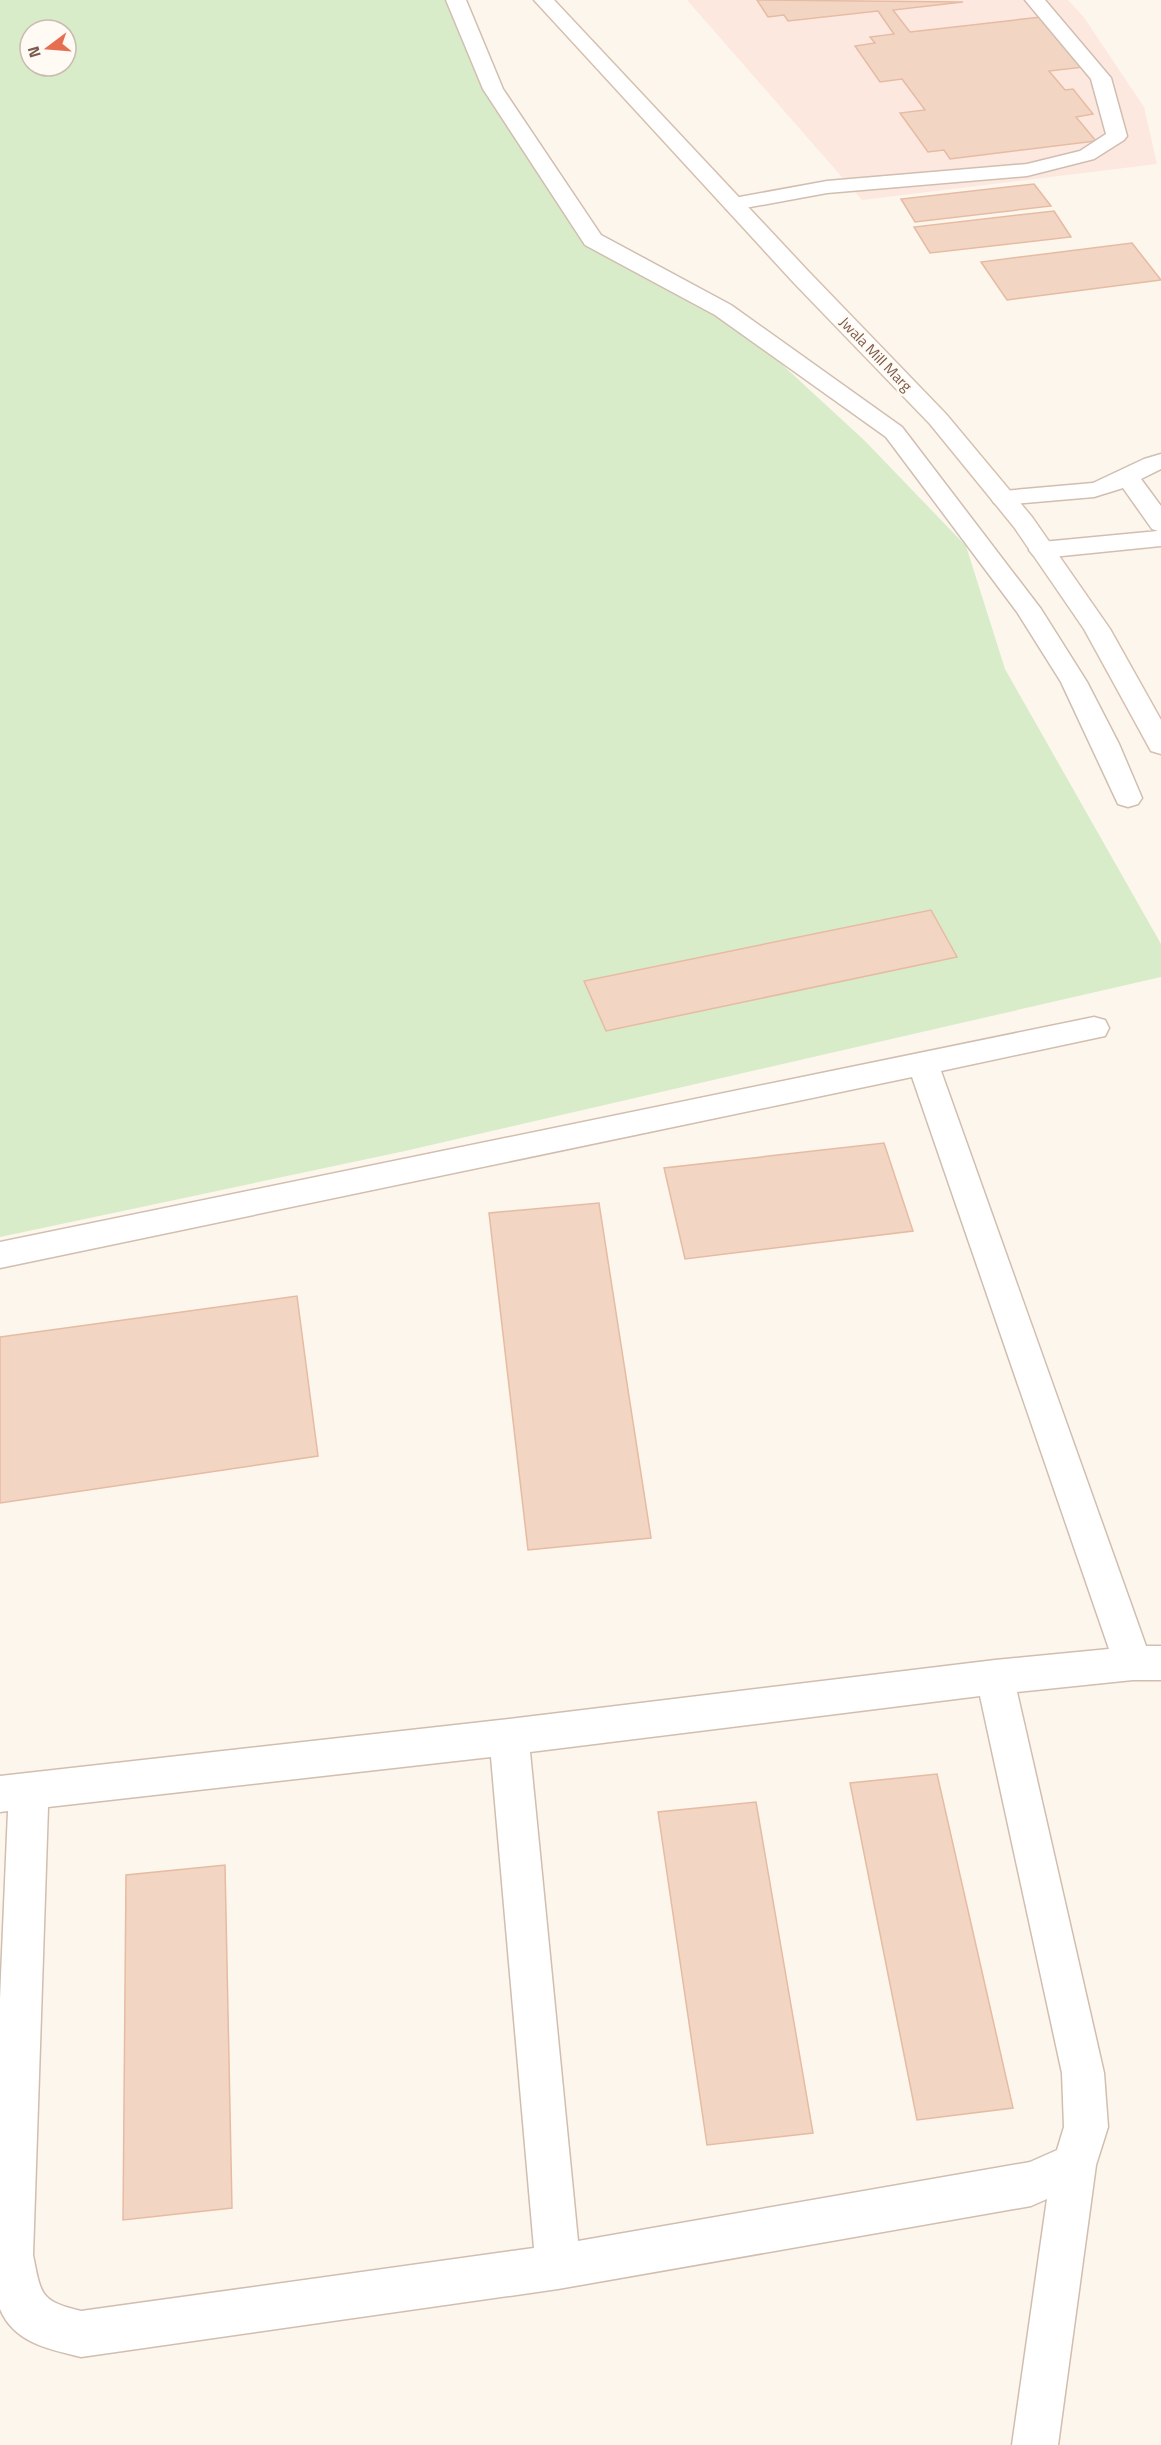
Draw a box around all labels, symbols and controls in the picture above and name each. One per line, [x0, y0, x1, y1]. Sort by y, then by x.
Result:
north arrow [18, 18, 78, 78]
text: N [21, 43, 47, 61]
street label: Jwala Mill Marg [834, 311, 918, 397]

